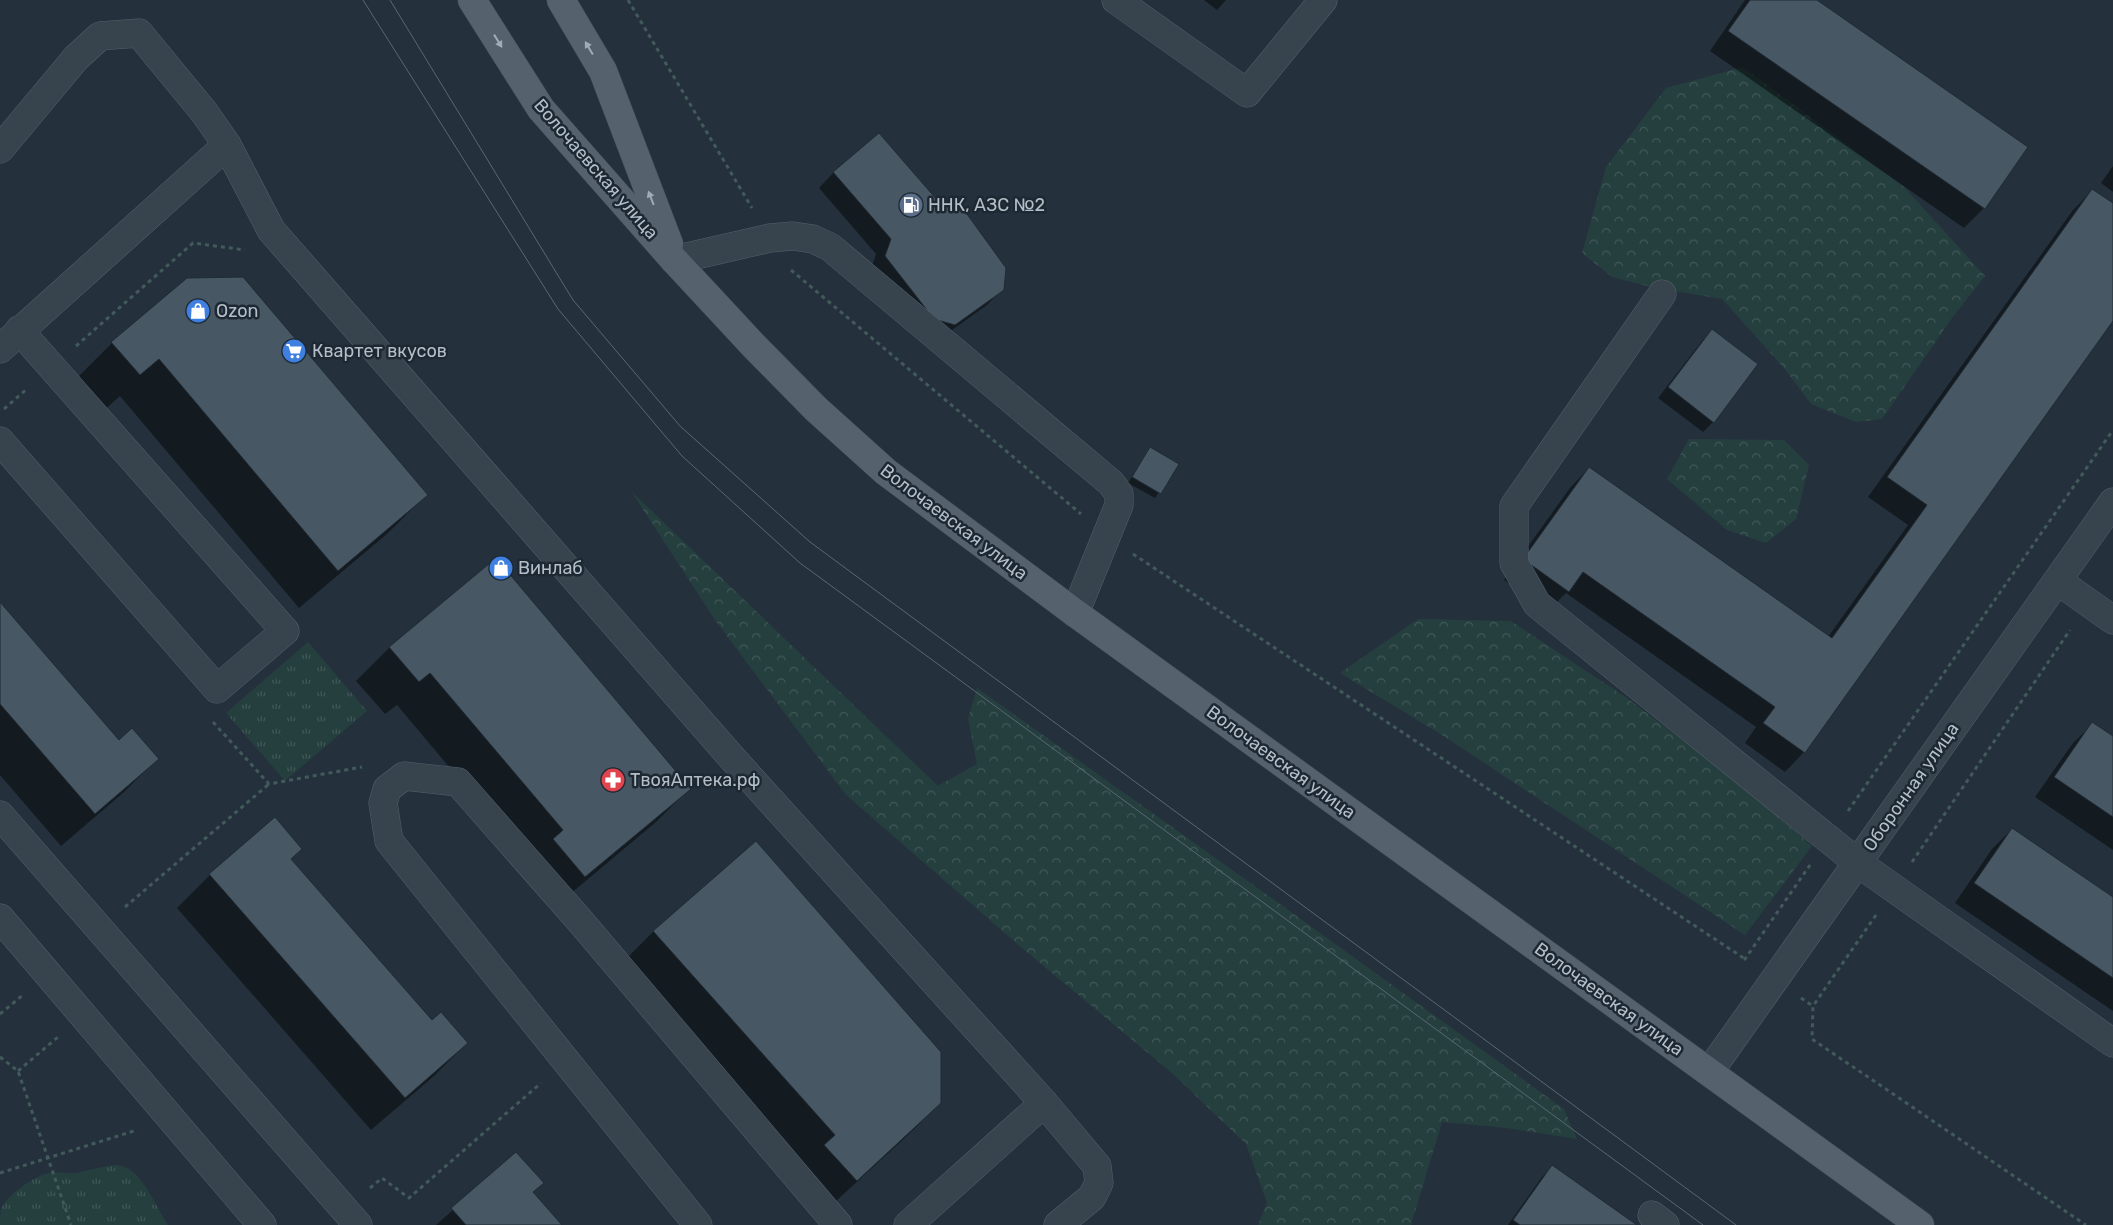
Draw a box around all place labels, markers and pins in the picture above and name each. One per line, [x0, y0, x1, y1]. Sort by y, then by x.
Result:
fuel station icon: ННК, АЗС №2 [898, 192, 924, 218]
place label: ННК, АЗС №2 [928, 194, 1045, 216]
shop icon: Ozon [185, 298, 211, 324]
place label: Ozon [216, 300, 258, 322]
supermarket icon: Квартет вкусов [281, 338, 307, 364]
place label: Квартет вкусов [312, 340, 447, 362]
shop icon: Винлаб [488, 555, 514, 581]
place label: Винлаб [518, 557, 583, 579]
pharmacy icon: ТвояАптека.рф [600, 767, 626, 793]
place label: ТвояАптека.рф [630, 769, 760, 791]

